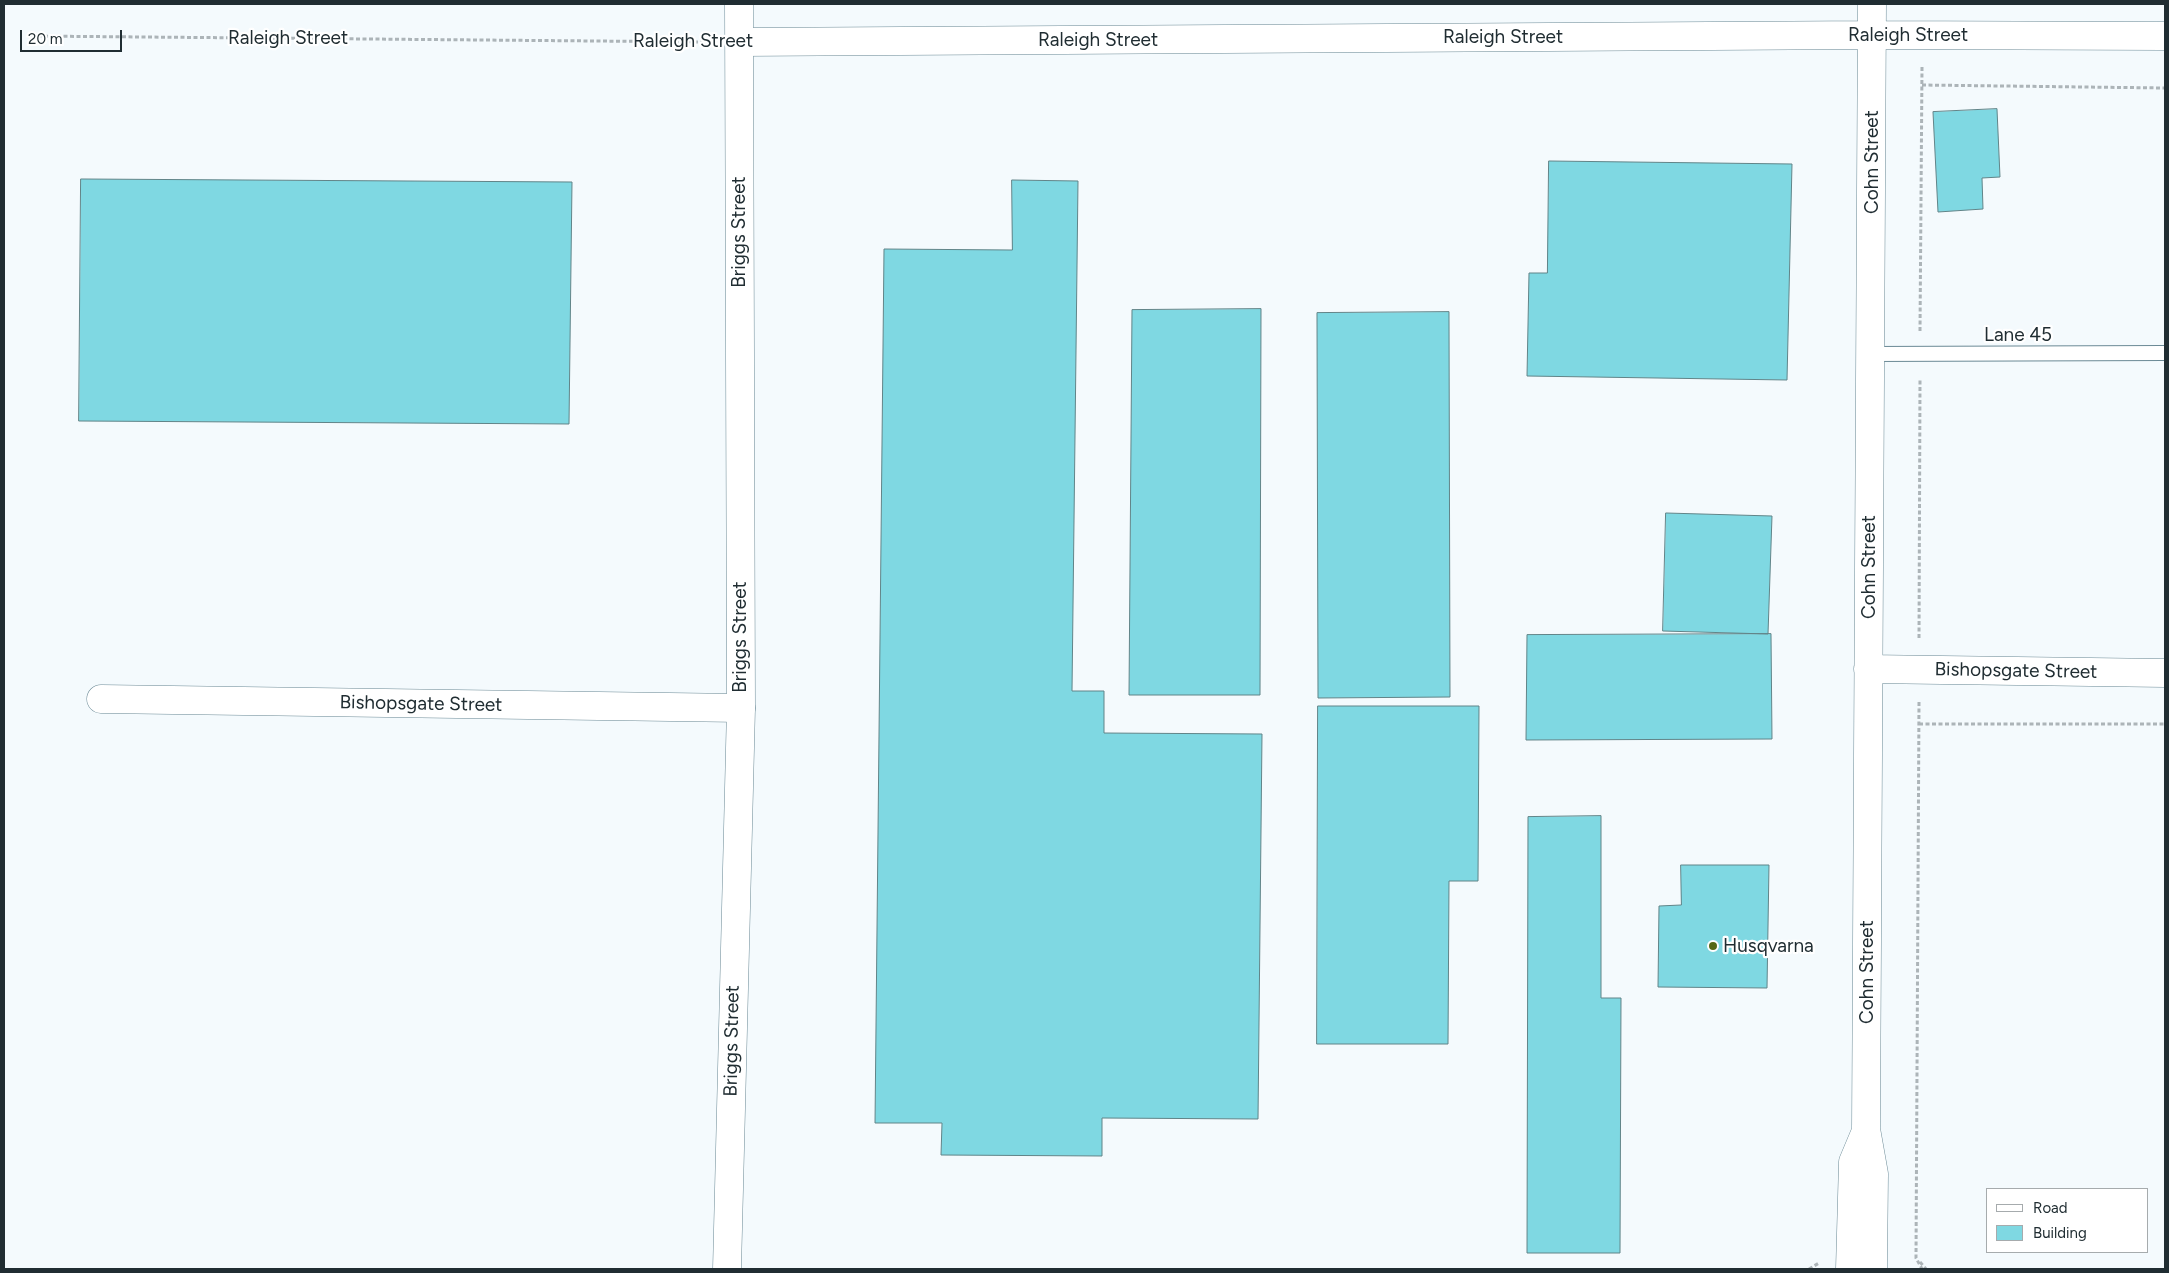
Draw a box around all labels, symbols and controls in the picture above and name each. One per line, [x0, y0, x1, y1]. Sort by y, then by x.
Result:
scale bar [22, 20, 125, 52]
street label: Raleigh Street [1848, 24, 1968, 46]
street label: Raleigh Street [1443, 26, 1563, 48]
street label: Raleigh Street [228, 27, 348, 49]
street label: Raleigh Street [1038, 29, 1158, 51]
text: 20 m [28, 30, 62, 48]
street label: Raleigh Street [633, 30, 753, 52]
street label: Cohn Street [1861, 110, 1883, 214]
street label: Briggs Street [728, 176, 750, 288]
street label: Lane 45 [1984, 324, 2052, 346]
street label: Cohn Street [1858, 515, 1880, 619]
street label: Briggs Street [729, 581, 751, 693]
street label: Bishopsgate Street [1934, 658, 2098, 684]
street label: Bishopsgate Street [339, 691, 503, 717]
street label: Cohn Street [1856, 920, 1878, 1024]
place label: Husqvarna [1723, 935, 1814, 957]
marker: Husqvarna [1707, 940, 1719, 952]
street label: Briggs Street [720, 985, 744, 1097]
legend [1986, 1188, 2149, 1253]
text: Road [2033, 1199, 2068, 1217]
text: Building [2033, 1224, 2087, 1242]

